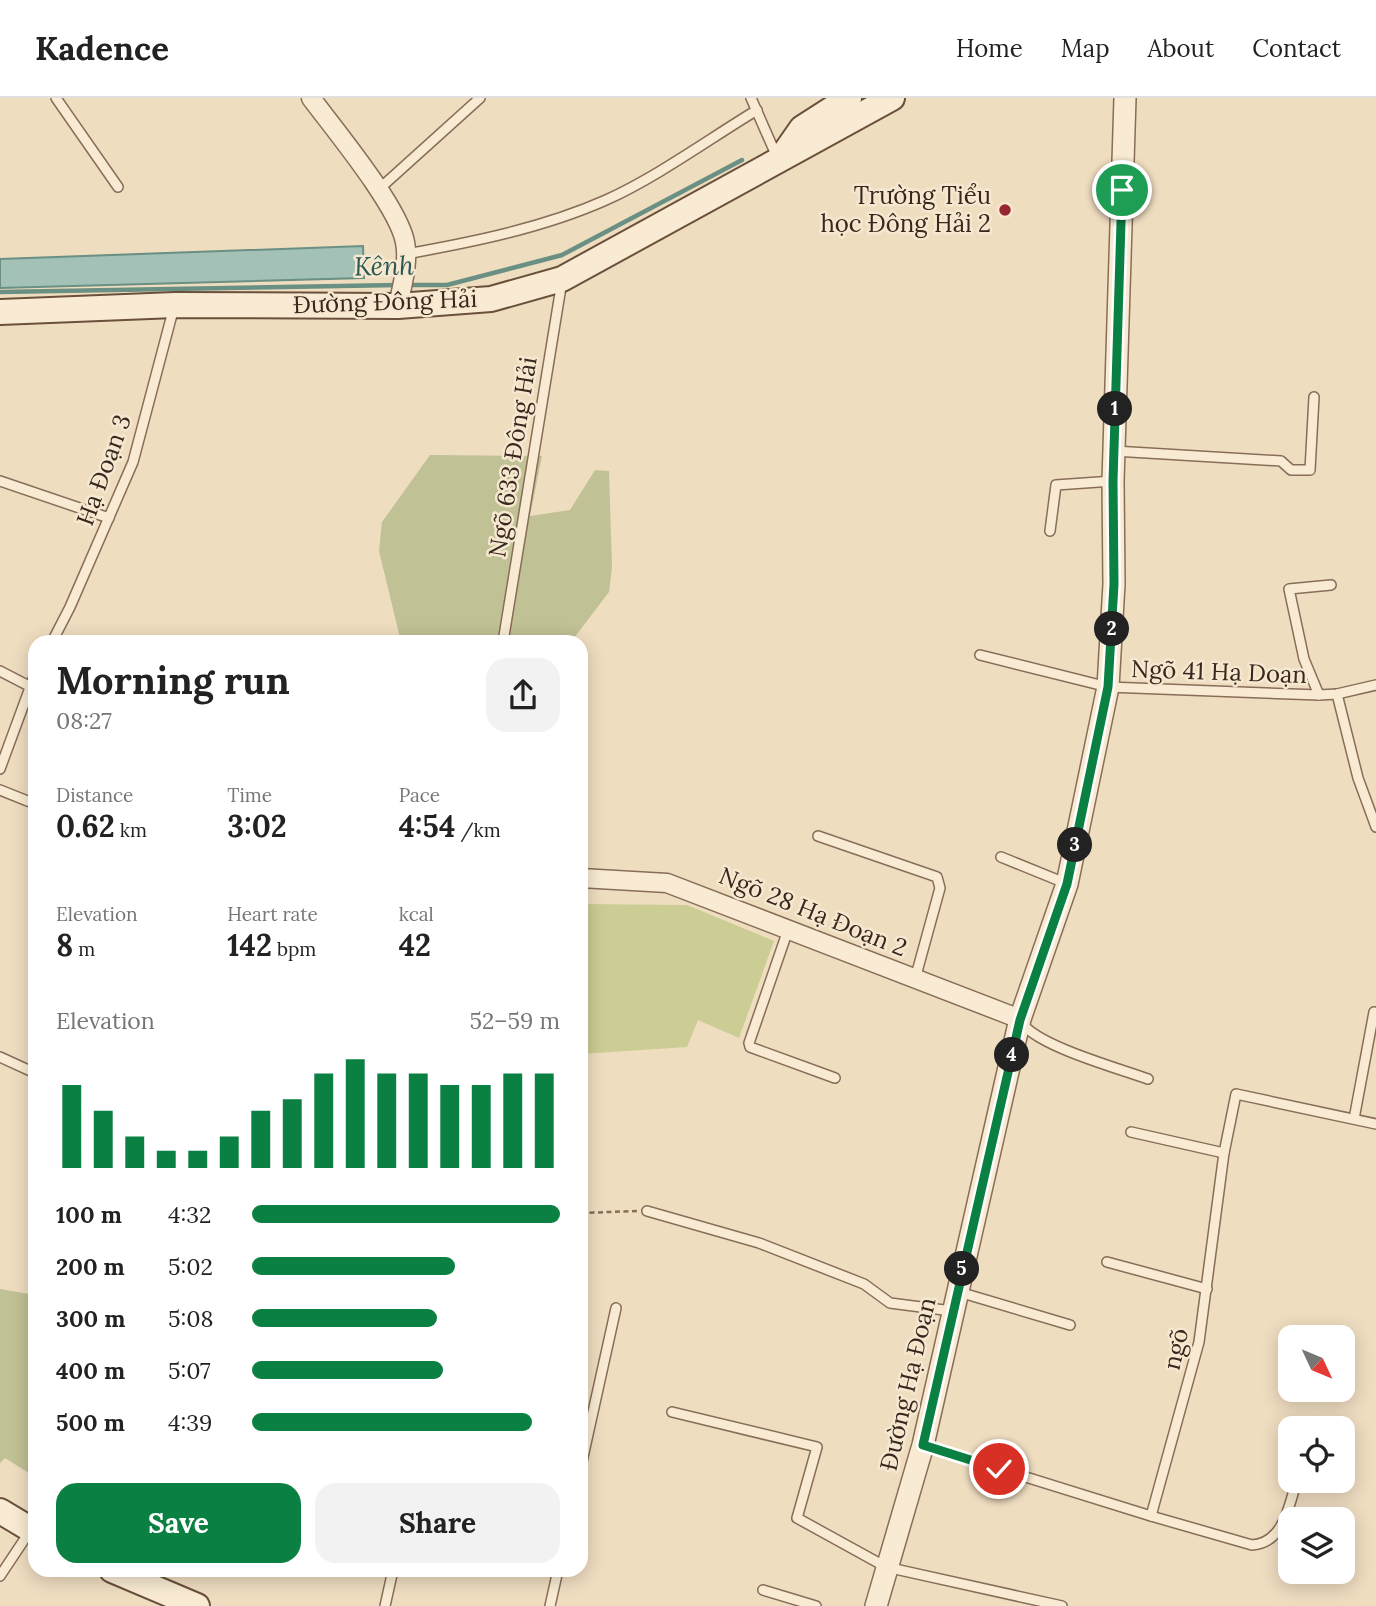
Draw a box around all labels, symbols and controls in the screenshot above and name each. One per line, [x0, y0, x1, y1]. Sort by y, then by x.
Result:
text: Kadence [35, 27, 169, 69]
text: Home [956, 33, 1023, 64]
text: Map [1061, 33, 1110, 64]
text: About [1148, 33, 1214, 64]
text: Contact [1252, 33, 1341, 64]
pin [1092, 160, 1152, 220]
icon: arrive [1103, 171, 1141, 209]
place label: Trường Tiểu học Đông Hải 2 [820, 180, 991, 239]
marker: Trường Tiểu học Đông Hải 2 [997, 202, 1013, 218]
water label: Kênh [354, 248, 414, 283]
street label: Đường Đông Hải [292, 283, 478, 320]
street label: Ngõ 633 Đông Hải [481, 354, 544, 559]
pin: 1 [1098, 392, 1132, 426]
text: 1 [1111, 396, 1118, 420]
street label: Hạ Đoạn 3 [69, 410, 138, 530]
pin: 2 [1094, 612, 1130, 646]
text: 2 [1106, 616, 1117, 640]
street label: Ngõ 41 Hạ Doạn [1131, 653, 1308, 690]
text: Morning run [56, 656, 290, 704]
button: share [486, 658, 560, 732]
text: 08:27 [56, 706, 112, 735]
text: Distance [56, 783, 133, 807]
text: Time [227, 783, 272, 807]
text: Pace [399, 783, 440, 807]
text: 0.62 [56, 807, 115, 845]
text: 3:02 [227, 807, 287, 845]
text: 4:54 [399, 807, 456, 845]
text: km [115, 818, 147, 842]
text: /km [456, 818, 501, 842]
pin: 3 [1058, 828, 1092, 862]
text: 3 [1069, 832, 1080, 856]
street label: Ngõ 28 Hạ Đoạn 2 [715, 860, 912, 963]
text: Elevation [56, 902, 138, 926]
text: Heart rate [227, 902, 318, 926]
text: kcal [399, 902, 434, 926]
text: 8 [56, 926, 73, 964]
text: 142 [227, 926, 272, 964]
text: 42 [399, 926, 431, 964]
text: m [73, 937, 95, 961]
text: bpm [272, 937, 316, 961]
text: Elevation [56, 1006, 155, 1035]
text: 52–59 m [470, 1006, 560, 1035]
pin: 4 [995, 1038, 1030, 1072]
text: 4 [1006, 1042, 1017, 1066]
text: 100 m [56, 1200, 122, 1229]
text: 4:32 [168, 1200, 211, 1229]
text: 200 m [56, 1252, 125, 1281]
text: 5:02 [168, 1252, 213, 1281]
pin: 5 [944, 1252, 979, 1286]
text: 5 [956, 1256, 967, 1280]
street label: Đường Hạ Đoạn [873, 1294, 942, 1473]
text: 300 m [56, 1304, 125, 1333]
text: 5:08 [168, 1304, 214, 1333]
street label: ngõ [1156, 1325, 1195, 1373]
north arrow [1278, 1325, 1354, 1402]
map controls [1278, 1325, 1355, 1584]
text: 400 m [56, 1356, 125, 1385]
text: 5:07 [168, 1356, 211, 1385]
text: 500 m [56, 1408, 125, 1437]
text: 4:39 [168, 1408, 212, 1437]
button: locate [1278, 1416, 1355, 1493]
pin [969, 1439, 1029, 1499]
icon: check [980, 1450, 1018, 1488]
button: Save [56, 1483, 301, 1563]
button: Share [315, 1483, 560, 1563]
button: layers [1278, 1507, 1355, 1584]

